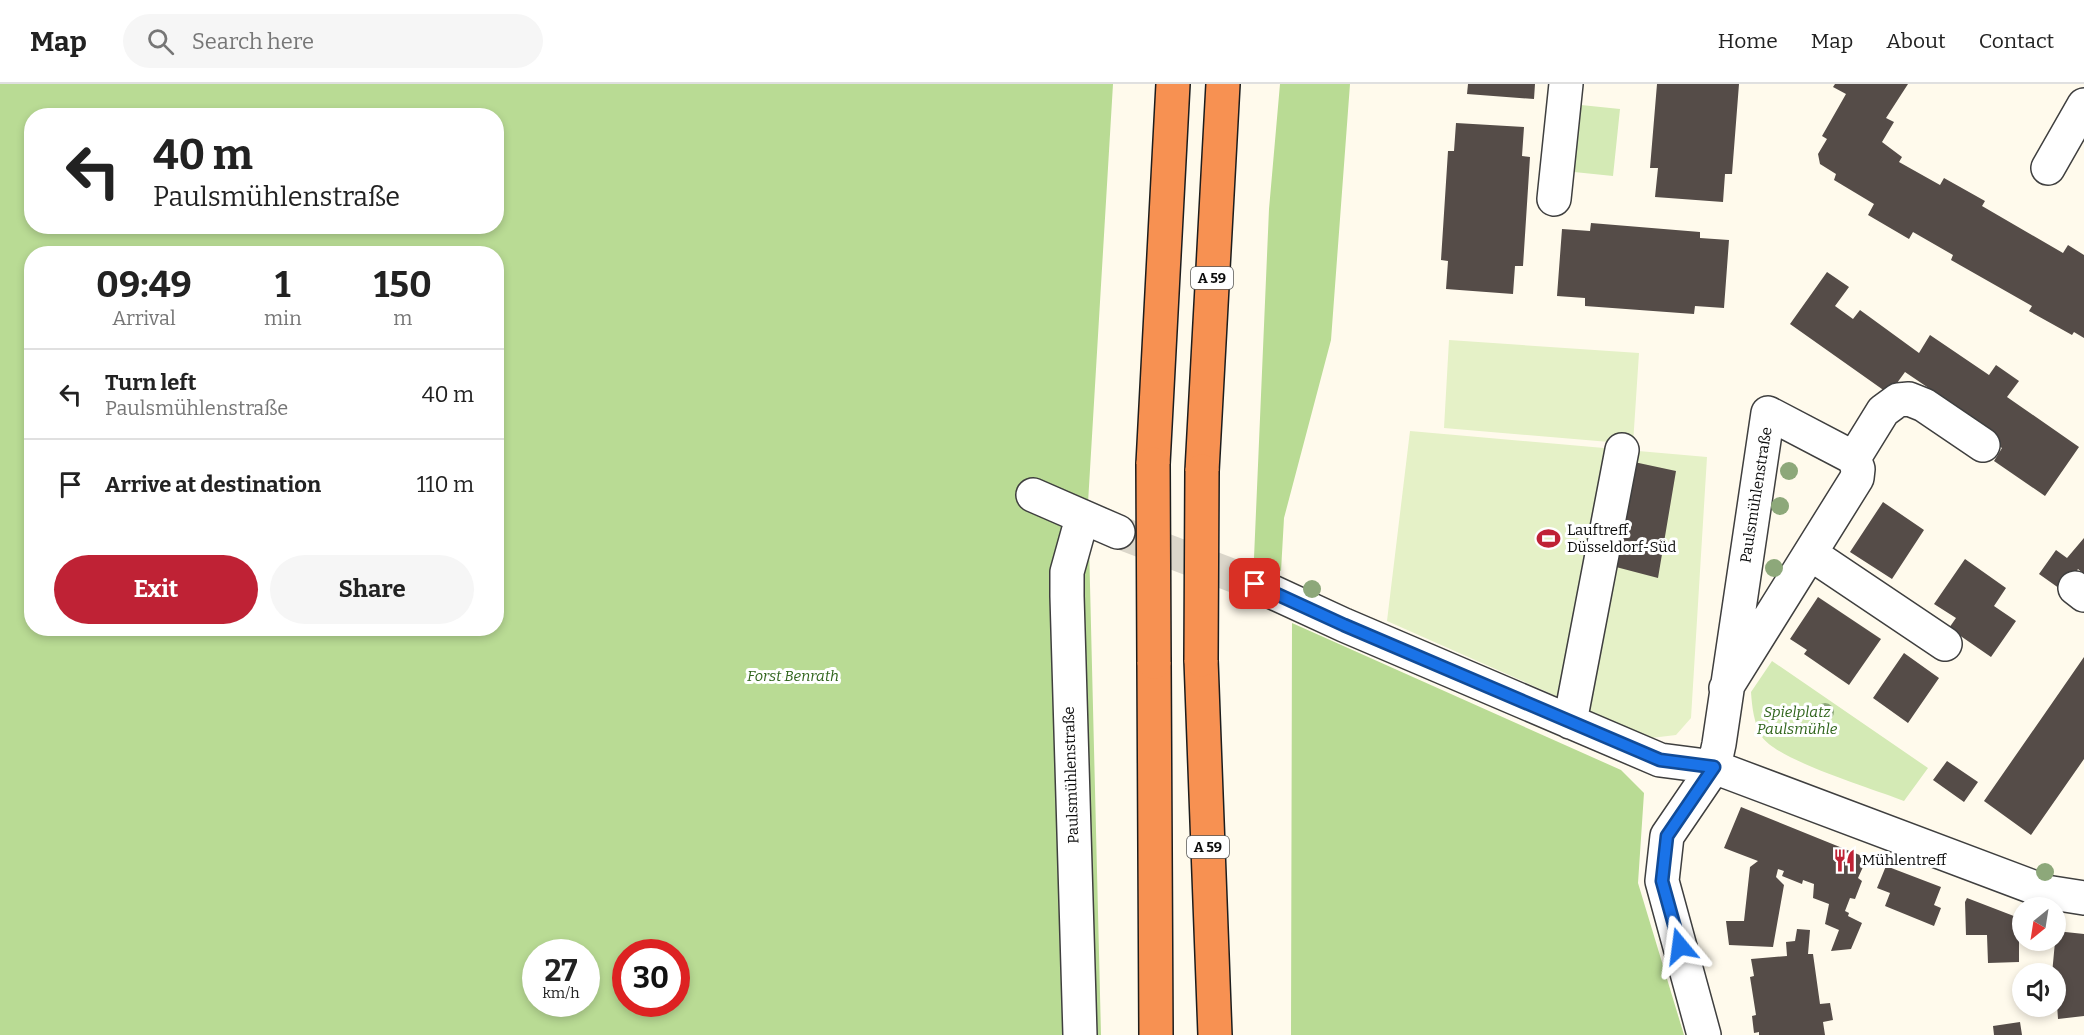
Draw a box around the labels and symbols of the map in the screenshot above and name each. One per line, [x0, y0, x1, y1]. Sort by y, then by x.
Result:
road number: A 59 [1191, 267, 1233, 289]
street label: Paulsmühlenstraße [1736, 426, 1776, 564]
place label: Lauftreff Düsseldorf-Süd [1567, 521, 1676, 556]
sports icon: Lauftreff Düsseldorf-Süd [1536, 526, 1562, 552]
pin [1229, 558, 1280, 609]
park label: Forst Benrath [747, 667, 839, 685]
park label: Spielplatz Paulsmühle [1757, 703, 1838, 738]
street label: Paulsmühlenstraße [1060, 706, 1082, 844]
road number: A 59 [1187, 836, 1229, 858]
restaurant icon: Mühlentreff [1831, 847, 1857, 873]
place label: Mühlentreff [1862, 851, 1948, 869]
north arrow [2012, 897, 2066, 951]
position arrow [1648, 914, 1712, 978]
speed limit sign: 30 [612, 939, 690, 1017]

